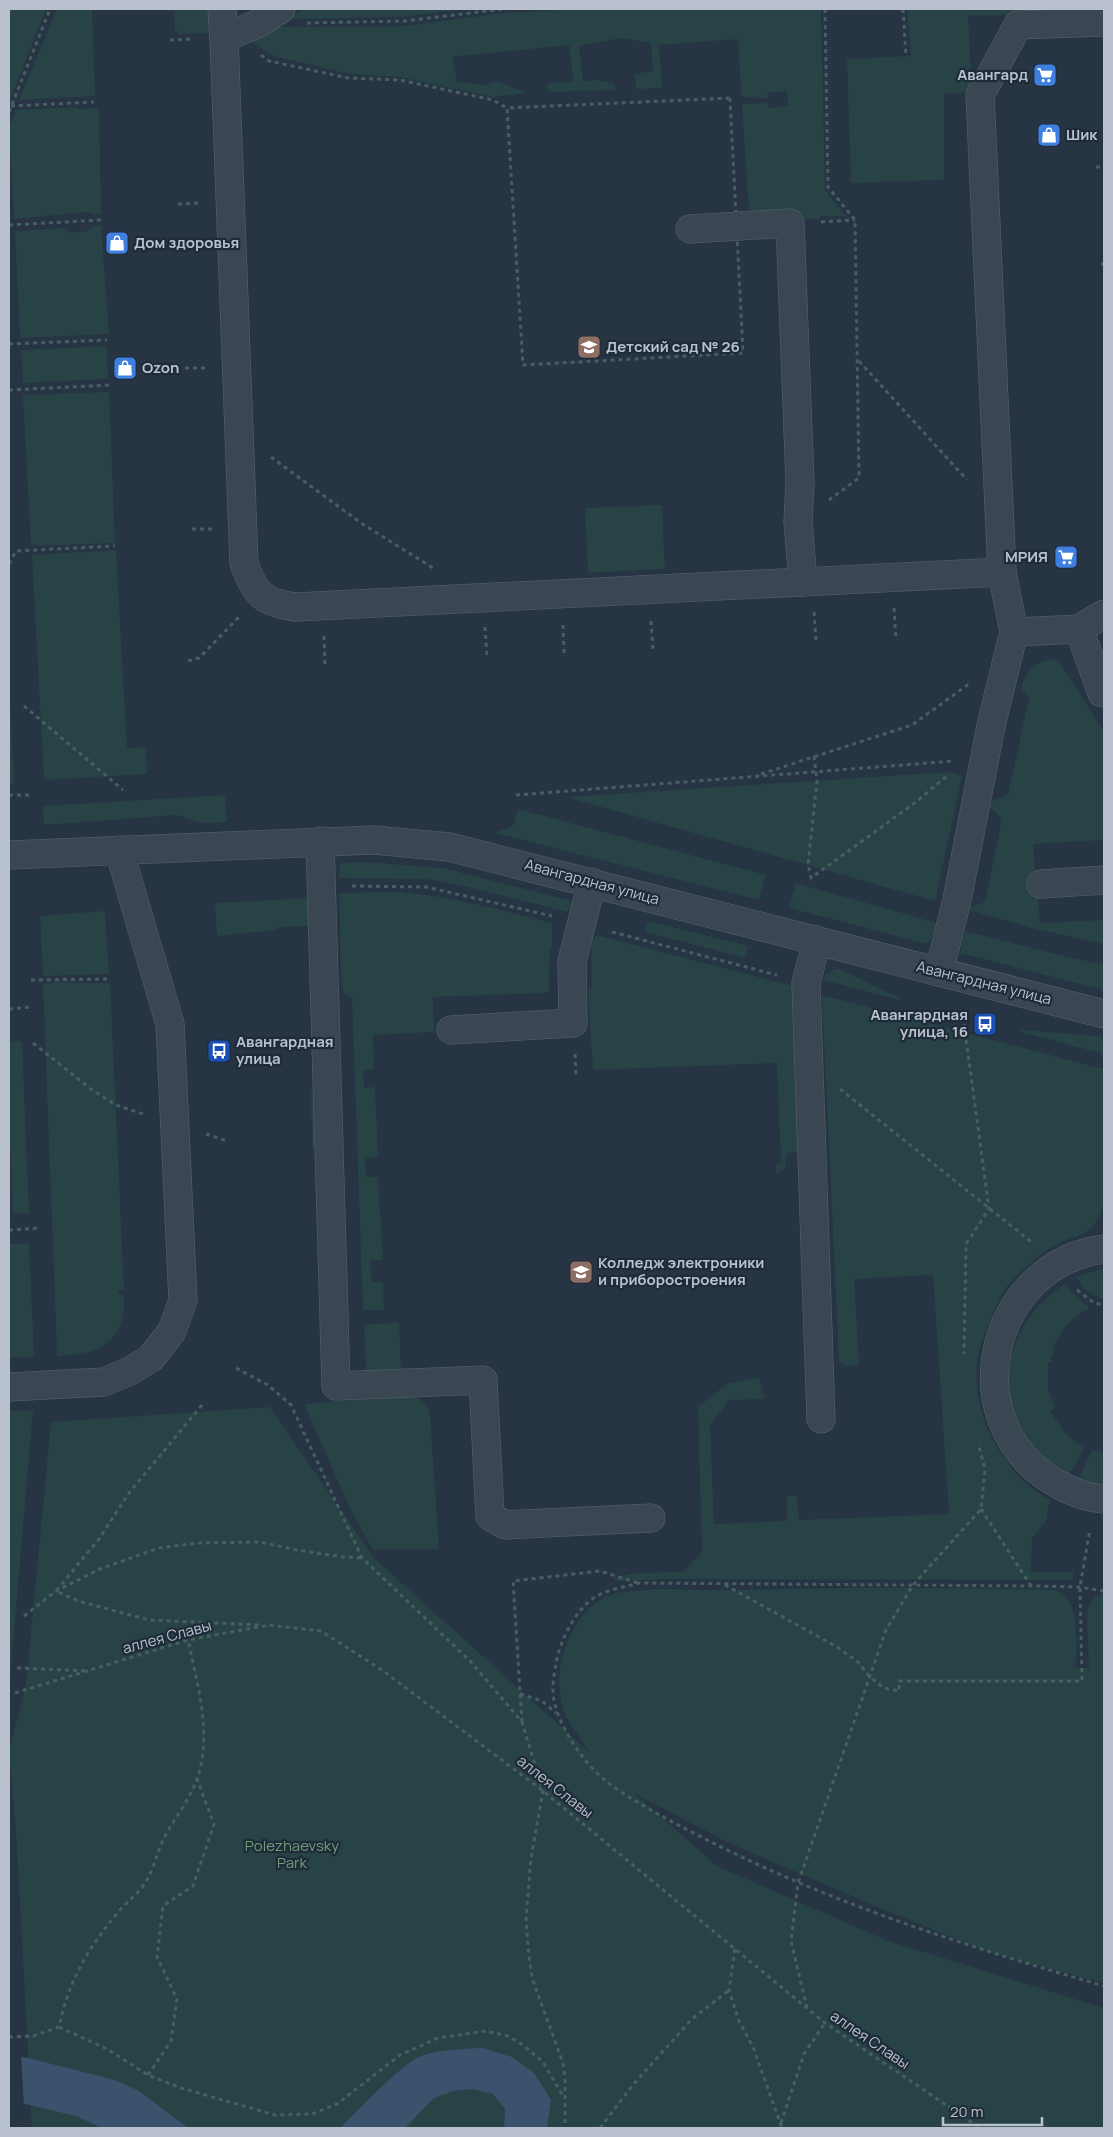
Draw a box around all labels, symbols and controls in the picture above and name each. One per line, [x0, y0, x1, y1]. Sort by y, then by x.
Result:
supermarket icon: Авангард [1032, 62, 1058, 88]
place label: Авангард [957, 64, 1028, 85]
shop icon: Шик [1036, 122, 1062, 148]
place label: Шик [1066, 124, 1098, 145]
shop icon: Дом здоровья [104, 230, 130, 256]
place label: Дом здоровья [134, 232, 239, 253]
school or university icon: Детский сад № 26 [576, 334, 602, 360]
place label: Детский сад № 26 [606, 336, 740, 357]
shop icon: Ozon [112, 355, 138, 381]
place label: Ozon [142, 357, 179, 378]
supermarket icon: МРИЯ [1053, 544, 1079, 570]
place label: МРИЯ [1005, 546, 1048, 567]
street label: Авангардная улица [523, 853, 662, 910]
street label: Авангардная улица [914, 956, 1054, 1009]
place label: Авангардная улица, 16 [870, 1004, 968, 1042]
bus stop icon: Авангардная улица, 16 [972, 1011, 998, 1037]
place label: Авангардная улица [236, 1031, 334, 1069]
bus stop icon: Авангардная улица [206, 1038, 232, 1064]
place label: Колледж электроники и приборостроения [598, 1252, 765, 1290]
school or university icon: Колледж электроники и приборостроения [568, 1259, 594, 1285]
street label: аллея Славы [120, 1615, 214, 1658]
street label: аллея Славы [513, 1750, 598, 1823]
park label: Polezhaevsky Park [245, 1835, 339, 1873]
street label: аллея Славы [827, 2005, 914, 2074]
scale bar [943, 2094, 1042, 2126]
text: 20 m [950, 2101, 983, 2122]

